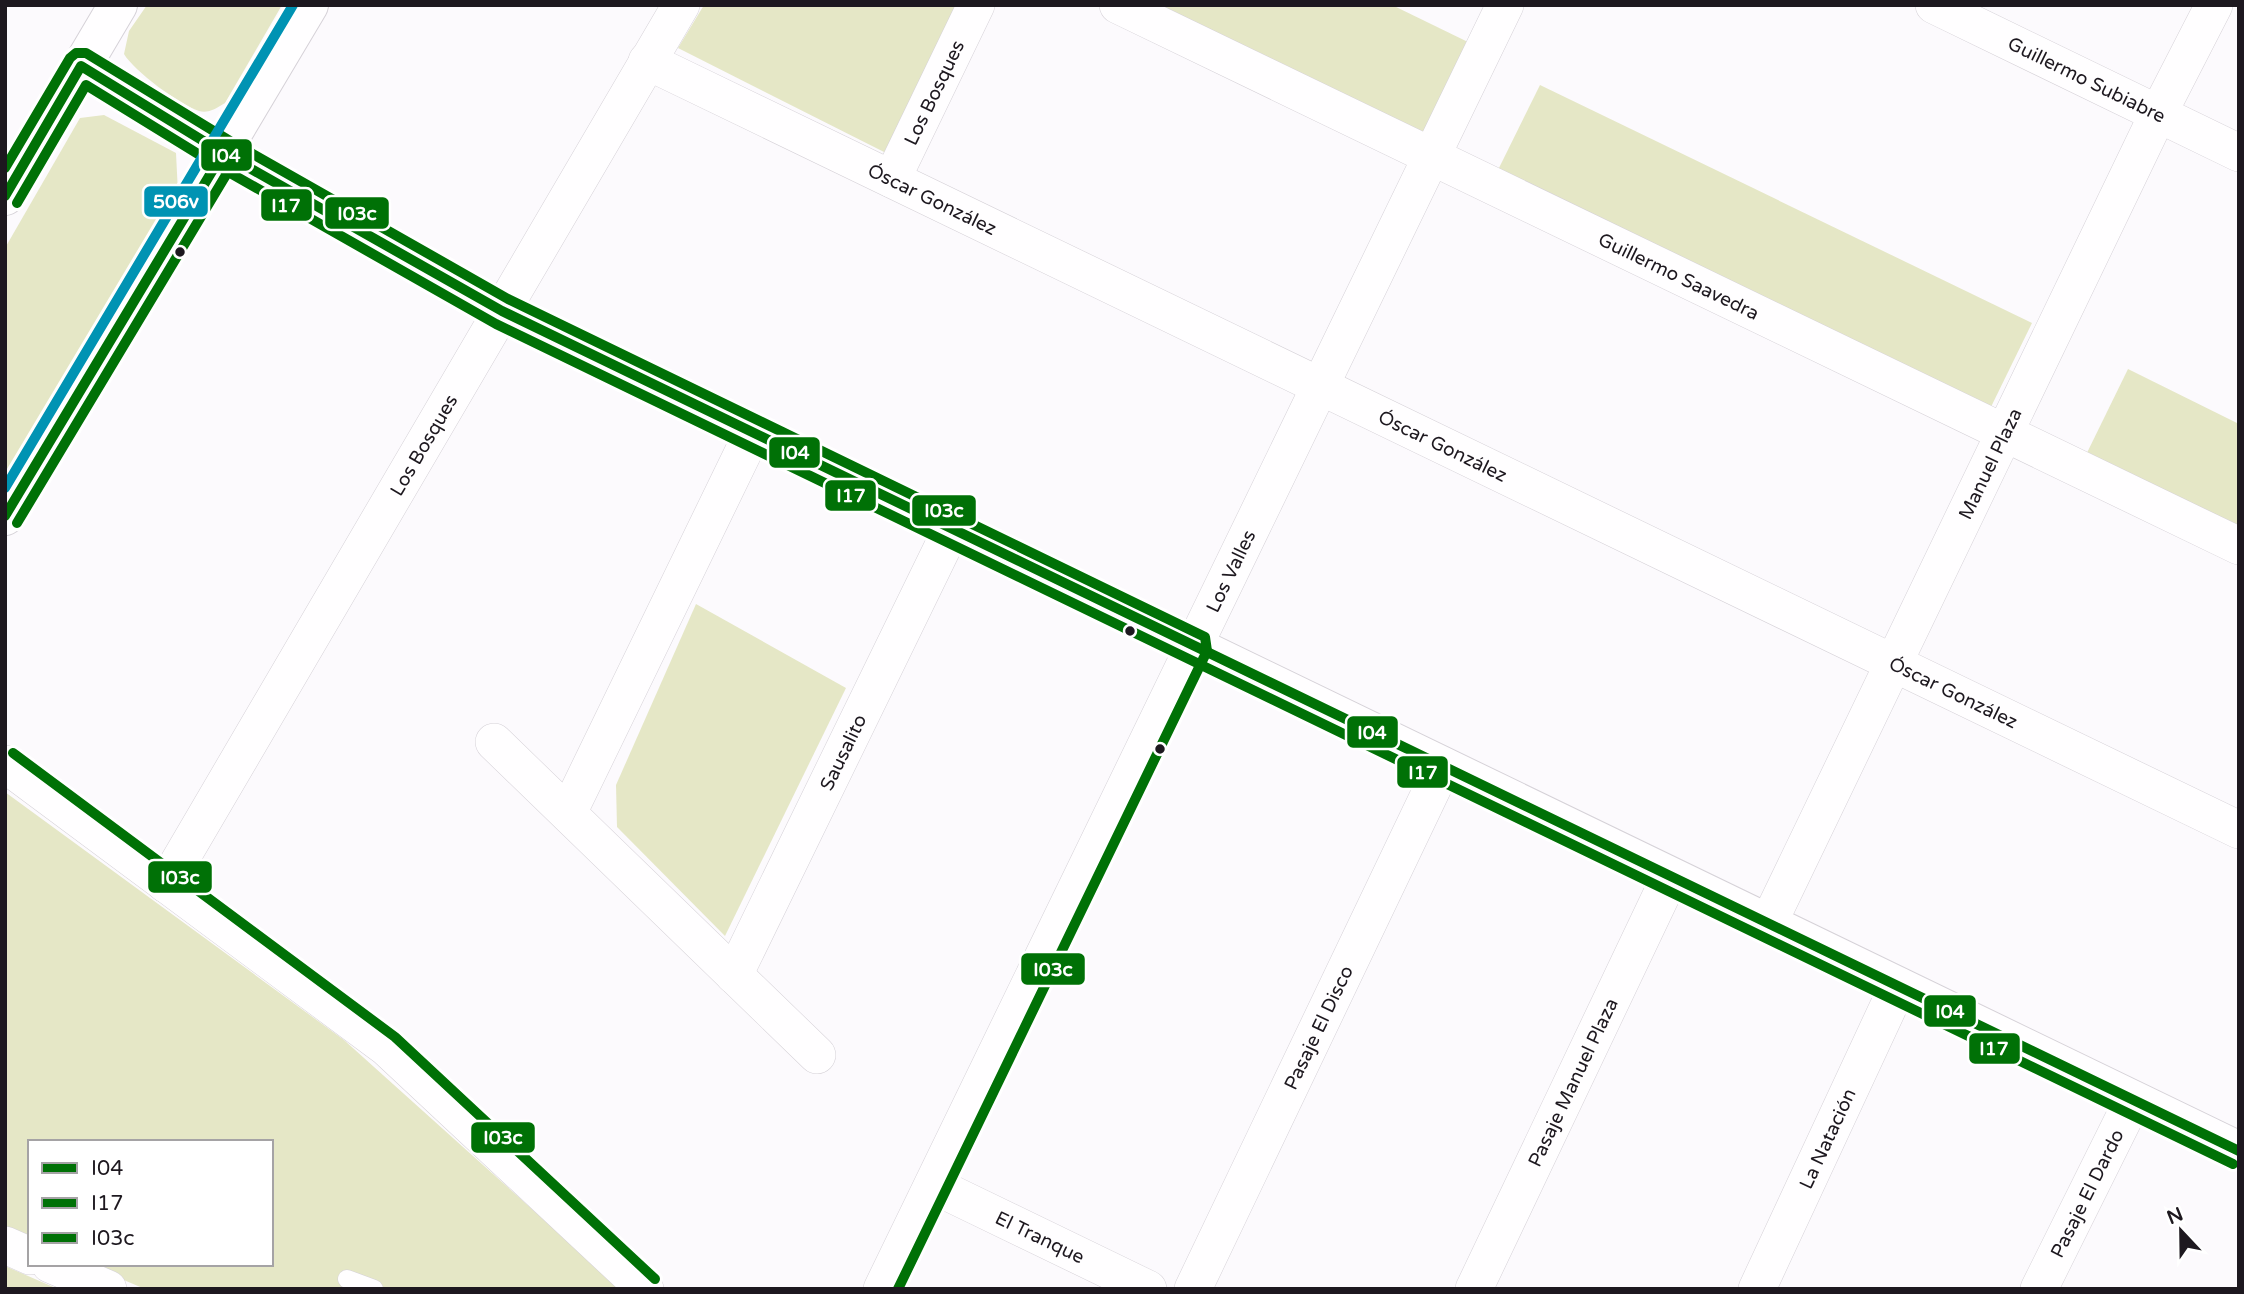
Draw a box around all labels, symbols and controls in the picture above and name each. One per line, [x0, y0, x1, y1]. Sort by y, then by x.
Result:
street label: Guillermo Subiabre [2004, 33, 2169, 128]
street label: Los Bosques [900, 37, 969, 149]
line badge: I04 [200, 138, 253, 172]
text: I04 [211, 145, 241, 167]
street label: Óscar González [864, 158, 1000, 240]
line badge: 506v [143, 185, 209, 218]
line badge: I17 [260, 188, 313, 222]
text: 506v [153, 191, 199, 213]
text: I17 [271, 195, 301, 217]
line badge: I03c [324, 196, 390, 230]
text: I03c [337, 203, 377, 225]
street label: Guillermo Saavedra [1595, 229, 1763, 325]
unlabelled marker [173, 245, 187, 259]
street label: Los Bosques [386, 391, 462, 500]
street label: Óscar González [1375, 405, 1510, 487]
street label: Manuel Plaza [1954, 405, 2027, 523]
line badge: I04 [768, 436, 821, 469]
text: I04 [780, 442, 810, 464]
line badge: I17 [824, 479, 877, 512]
text: I17 [836, 485, 866, 507]
line badge: I03c [911, 494, 977, 527]
text: I03c [924, 500, 964, 522]
street label: Los Valles [1202, 527, 1261, 616]
unlabelled marker [1123, 624, 1137, 638]
street label: Óscar González [1885, 652, 2021, 733]
street label: Sausalito [816, 711, 871, 794]
line badge: I04 [1346, 715, 1399, 749]
text: I04 [1357, 722, 1387, 744]
unlabelled marker [1153, 742, 1167, 756]
line badge: I17 [1396, 755, 1449, 789]
text: I17 [1408, 762, 1438, 784]
line badge: I03c [147, 860, 213, 894]
text: I03c [160, 867, 200, 889]
line badge: I03c [1020, 952, 1086, 986]
text: I03c [1033, 959, 1073, 981]
street label: Pasaje El Disco [1280, 962, 1358, 1093]
line badge: I04 [1923, 994, 1977, 1028]
street label: Pasaje Manuel Plaza [1524, 995, 1623, 1171]
text: I04 [1935, 1001, 1965, 1023]
line badge: I17 [1968, 1032, 2021, 1065]
text: I17 [1979, 1038, 2009, 1060]
street label: La Natación [1795, 1085, 1861, 1193]
line badge: I03c [470, 1121, 536, 1154]
street label: Pasaje El Dardo [2046, 1126, 2129, 1261]
text: I03c [483, 1127, 523, 1149]
legend [28, 1140, 273, 1266]
text: I04 [91, 1156, 123, 1181]
text: I17 [91, 1191, 123, 1216]
north arrow [2146, 1196, 2216, 1266]
text: N [2164, 1203, 2186, 1229]
street label: El Tranque [992, 1207, 1088, 1269]
text: I03c [91, 1226, 135, 1251]

